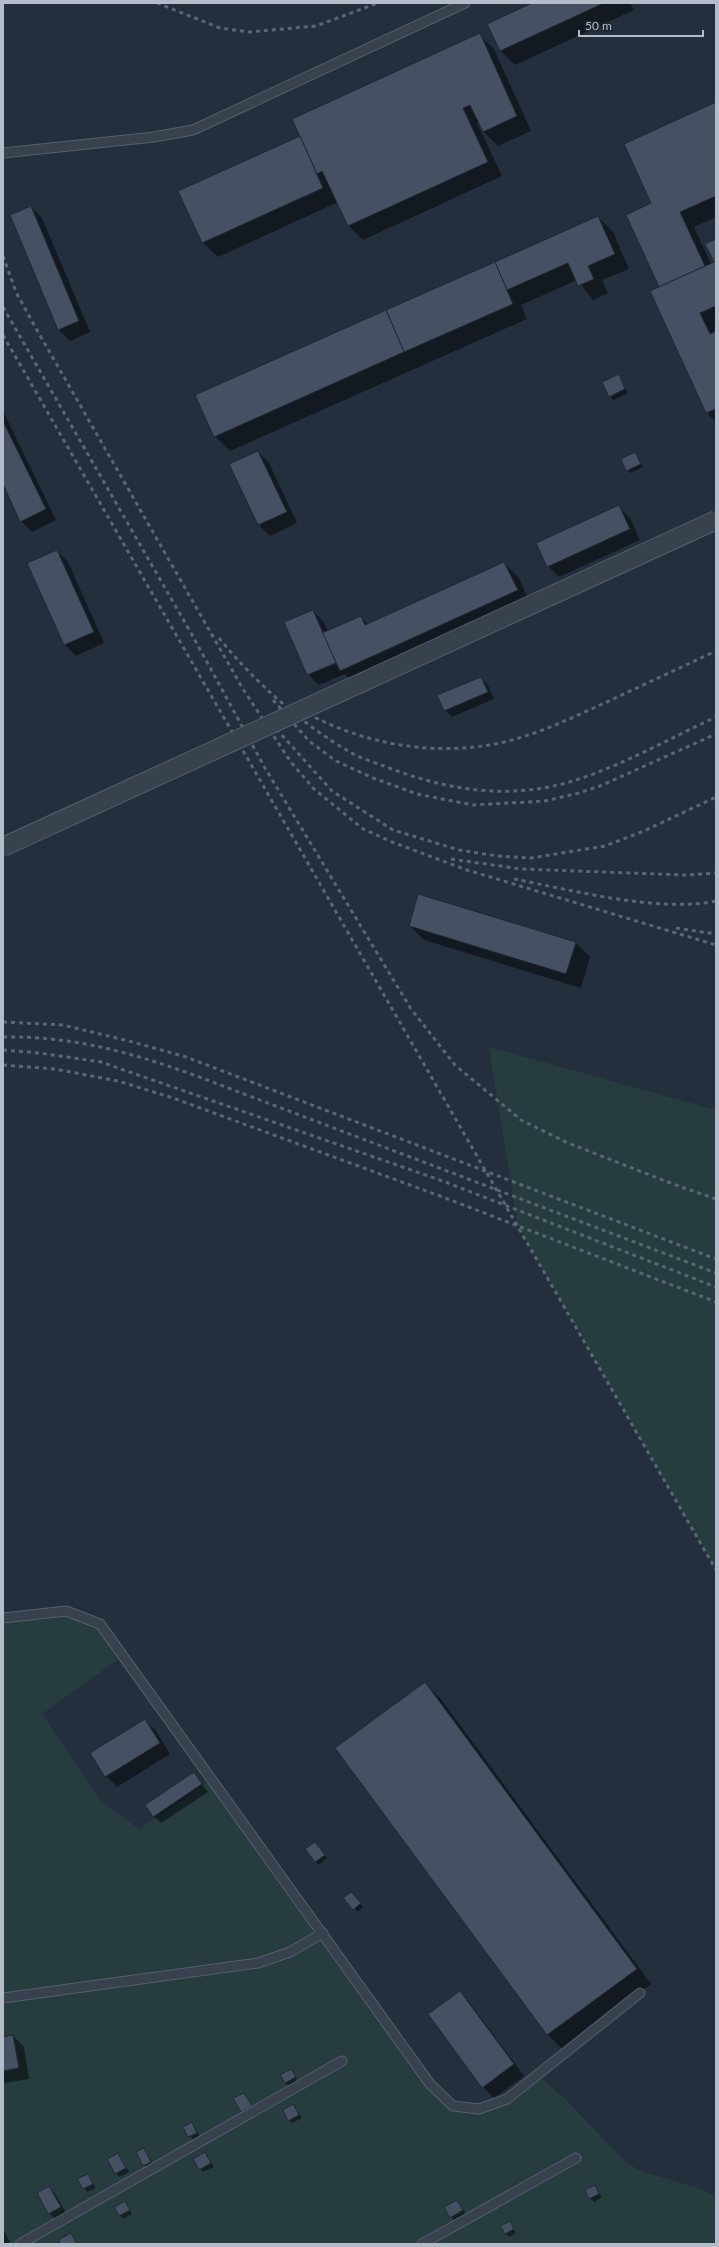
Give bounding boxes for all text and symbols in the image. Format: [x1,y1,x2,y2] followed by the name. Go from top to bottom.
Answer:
[579,12,703,38] scale bar
[585,18,612,33] text: 50 m

